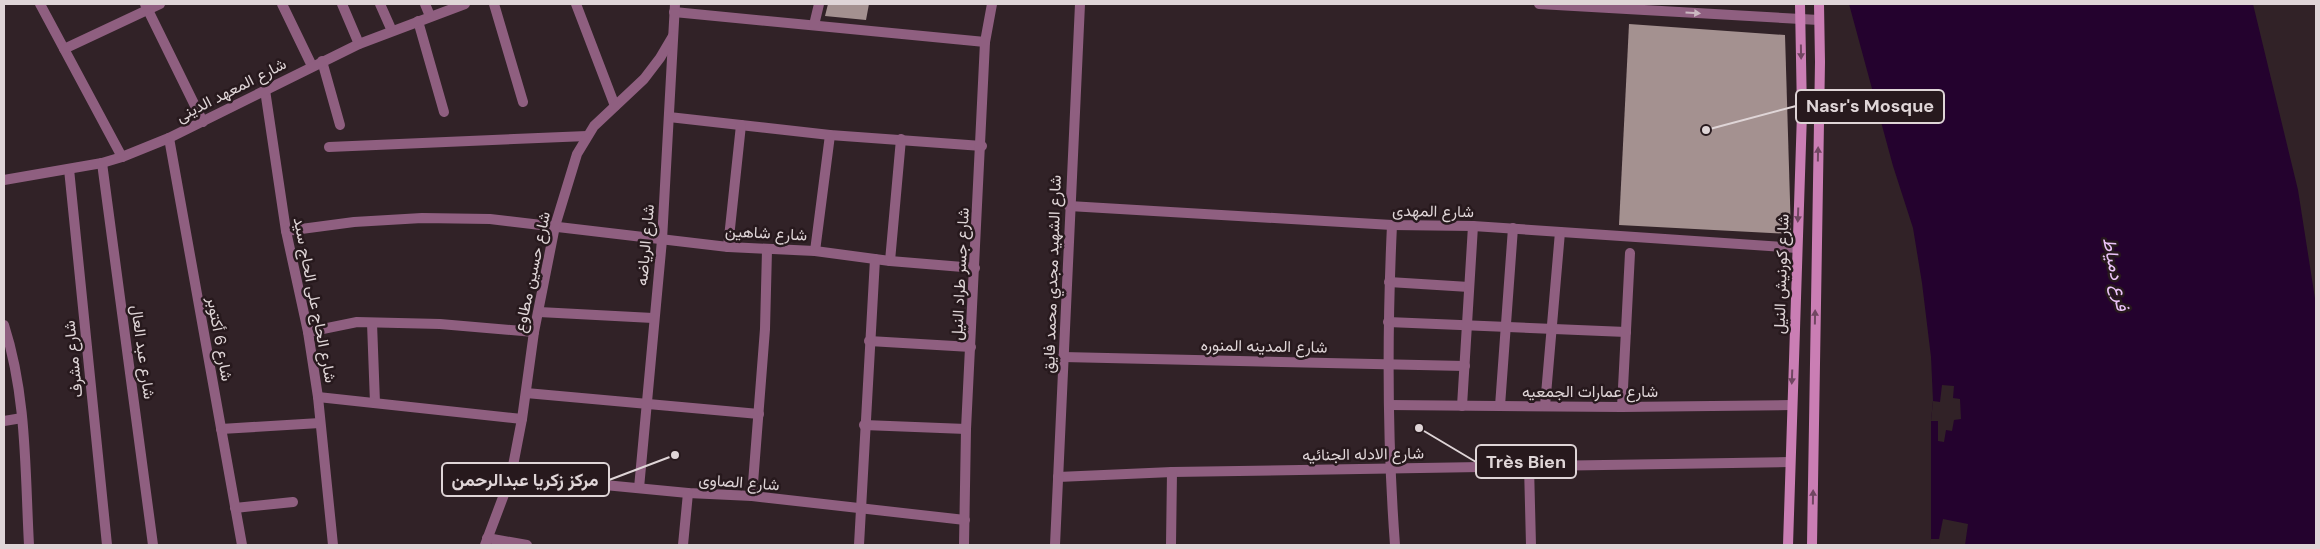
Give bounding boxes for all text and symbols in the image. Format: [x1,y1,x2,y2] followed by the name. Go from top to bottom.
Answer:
[1685,10,1701,18] one-way arrow
[1797,45,1805,61] one-way arrow
[172,53,290,128] street label: شارع المعهد الدينى
[1796,90,1944,123] callout: Nasr's Mosque
[1806,94,1934,118] text: Nasr's Mosque
[1814,146,1822,162] one-way arrow
[1038,174,1069,374] street label: شارع الشهيد مجدي محمد فايق
[1392,200,1474,223] street label: شارع المهدى
[631,203,660,287] street label: شارع الرياضه
[946,207,975,341] street label: شارع جسر طراد النيل
[1794,207,1802,223] one-way arrow
[509,209,556,335] street label: شارع حسين مطاوع
[1768,214,1795,334] street label: شارع كورنيش النيل
[288,215,341,385] street label: شارع الحاج على الحاج سيد
[724,220,808,247] street label: شارع شاهين
[2096,235,2135,314] water label: فرع دمياط
[201,294,238,383] street label: شارع 6 أكتوبر
[125,304,160,401] street label: شارع عبد العال
[1811,308,1819,324] one-way arrow
[59,319,88,399] street label: شارع مشرف
[1200,334,1328,359] street label: شارع المدينه المنوره
[1788,370,1796,386] one-way arrow
[1522,381,1658,403] street label: شارع عمارات الجمعيه
[1302,442,1424,467] street label: شارع الادله الجنائيه
[1476,445,1576,478] callout: Très Bien
[1486,450,1566,474] text: Très Bien
[442,463,609,496] callout: مركز زكريا عبدالرحمن
[452,468,599,492] text: مركز زكريا عبدالرحمن
[698,469,780,496] street label: شارع الصاوى
[1809,488,1817,504] one-way arrow

